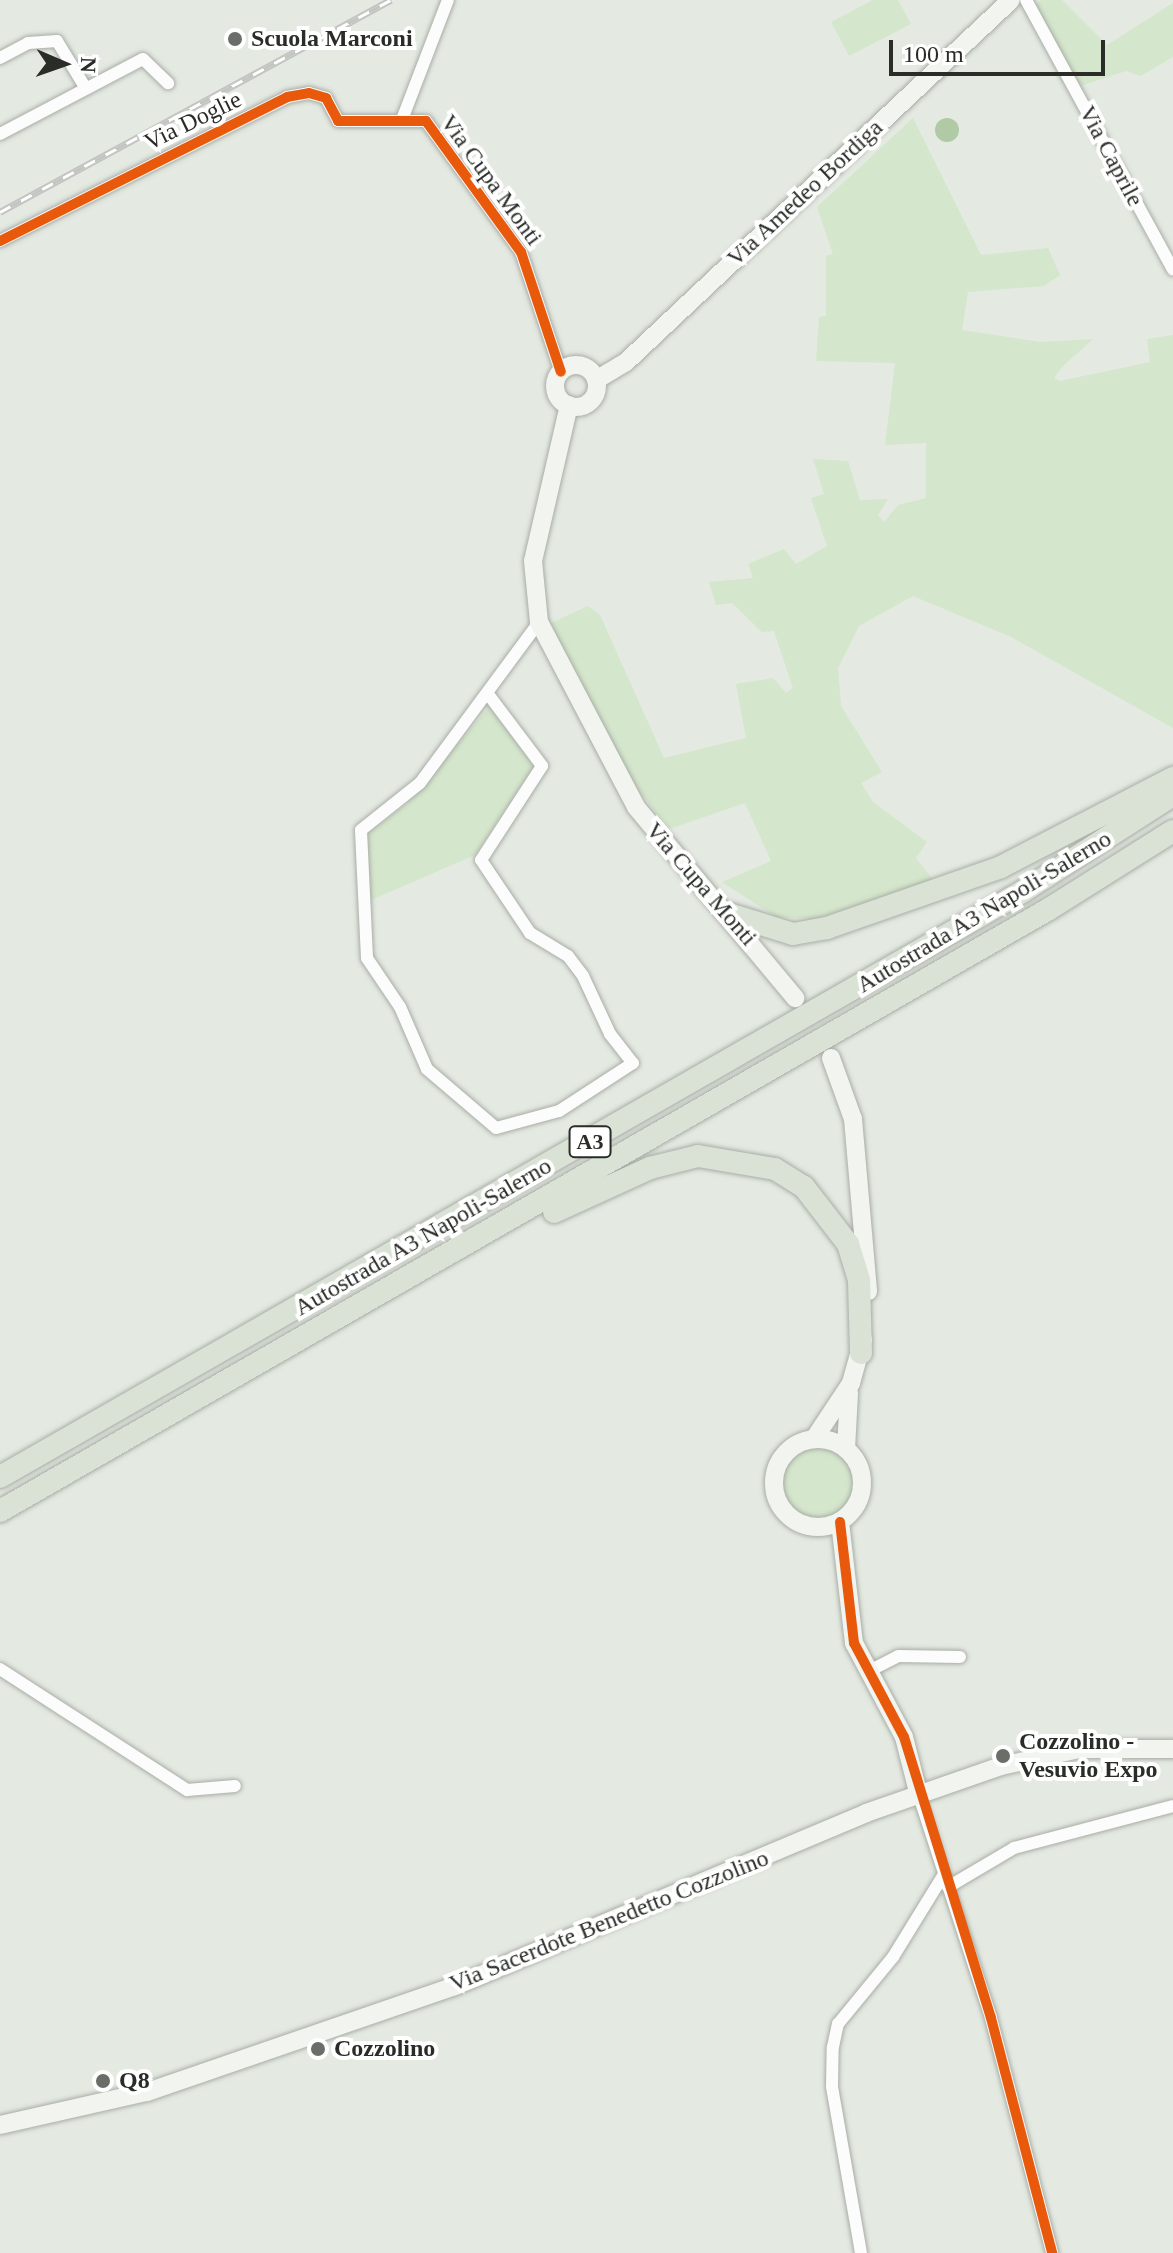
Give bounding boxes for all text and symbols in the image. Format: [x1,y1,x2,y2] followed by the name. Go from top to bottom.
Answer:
[24,24,104,104] north arrow
[893,24,1109,74] scale bar
[251,25,413,53] place label: Scuola Marconi
[226,30,244,48] marker: Scuola Marconi
[903,41,964,67] text: 100 m
[76,56,101,73] text: N
[140,85,246,157] street label: Via Doglie
[1072,101,1150,211] street label: Via Caprile
[434,109,548,251] street label: Via Cupa Monti
[721,113,889,273] street label: Via Amedeo Bordiga
[639,816,763,952] street label: Via Cupa Monti
[851,824,1117,1000] street label: Autostrada A3 Napoli-Salerno
[568,1124,612,1160] road number: A3
[289,1151,557,1323] street label: Autostrada A3 Napoli-Salerno
[1019,1728,1157,1784] place label: Cozzolino - Vesuvio Expo
[994,1747,1012,1765] marker: Cozzolino - Vesuvio Expo
[445,1844,773,1998] street label: Via Sacerdote Benedetto Cozzolino
[334,2035,435,2063] place label: Cozzolino
[309,2040,327,2058] marker: Cozzolino
[119,2067,150,2095] place label: Q8
[94,2072,112,2090] marker: Q8

